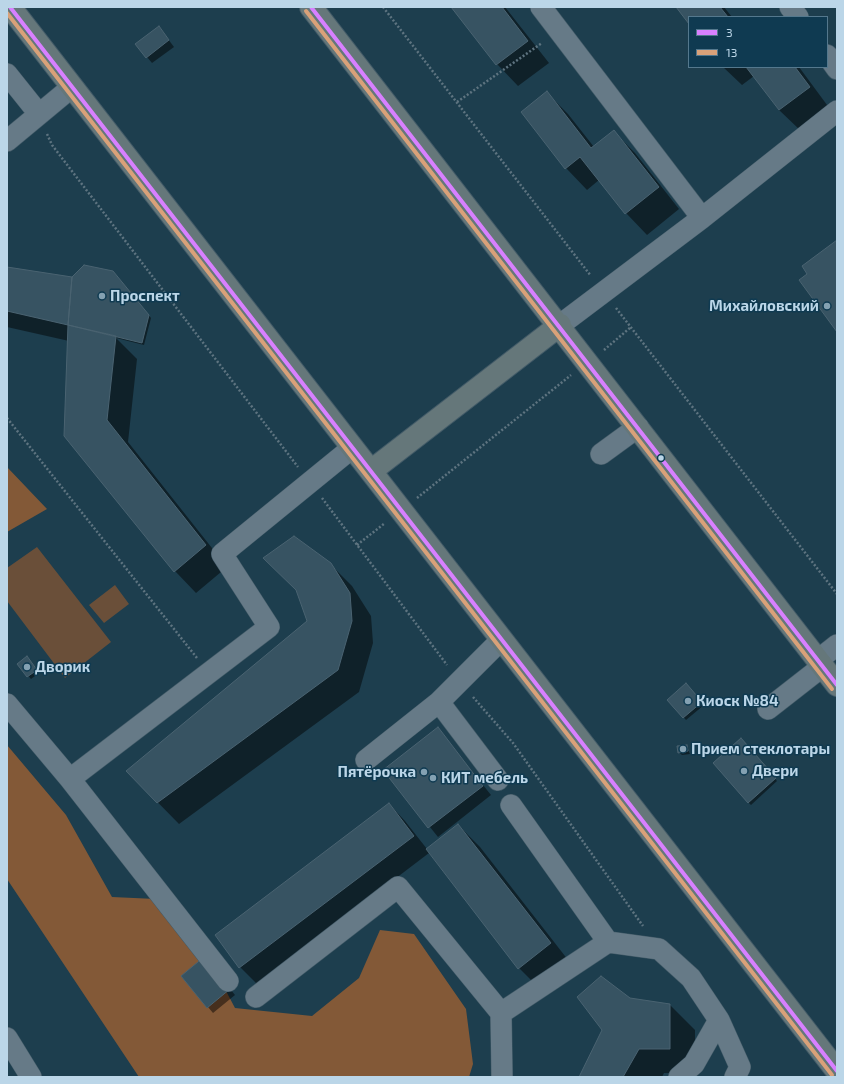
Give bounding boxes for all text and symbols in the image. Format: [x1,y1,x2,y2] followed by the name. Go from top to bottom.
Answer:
[688,16,828,68] legend
[726,25,733,39] text: 3
[726,45,737,59] text: 13
[110,287,180,305] place label: Проспект
[97,291,107,301] marker: Проспект
[709,297,819,315] place label: Михайловский
[822,301,832,311] marker: Михайловский
[656,453,666,463] unlabelled marker
[35,658,90,676] place label: Дворик
[22,662,32,672] marker: Дворик
[696,692,779,710] place label: Киоск №84
[683,696,693,706] marker: Киоск №84
[691,740,830,758] place label: Прием стеклотары
[678,744,688,754] marker: Прием стеклотары
[752,762,798,780] place label: Двери
[337,763,416,781] place label: Пятёрочка
[739,766,749,776] marker: Двери
[419,767,429,777] marker: Пятёрочка
[441,769,528,787] place label: КИТ мебель
[428,773,438,783] marker: КИТ мебель

